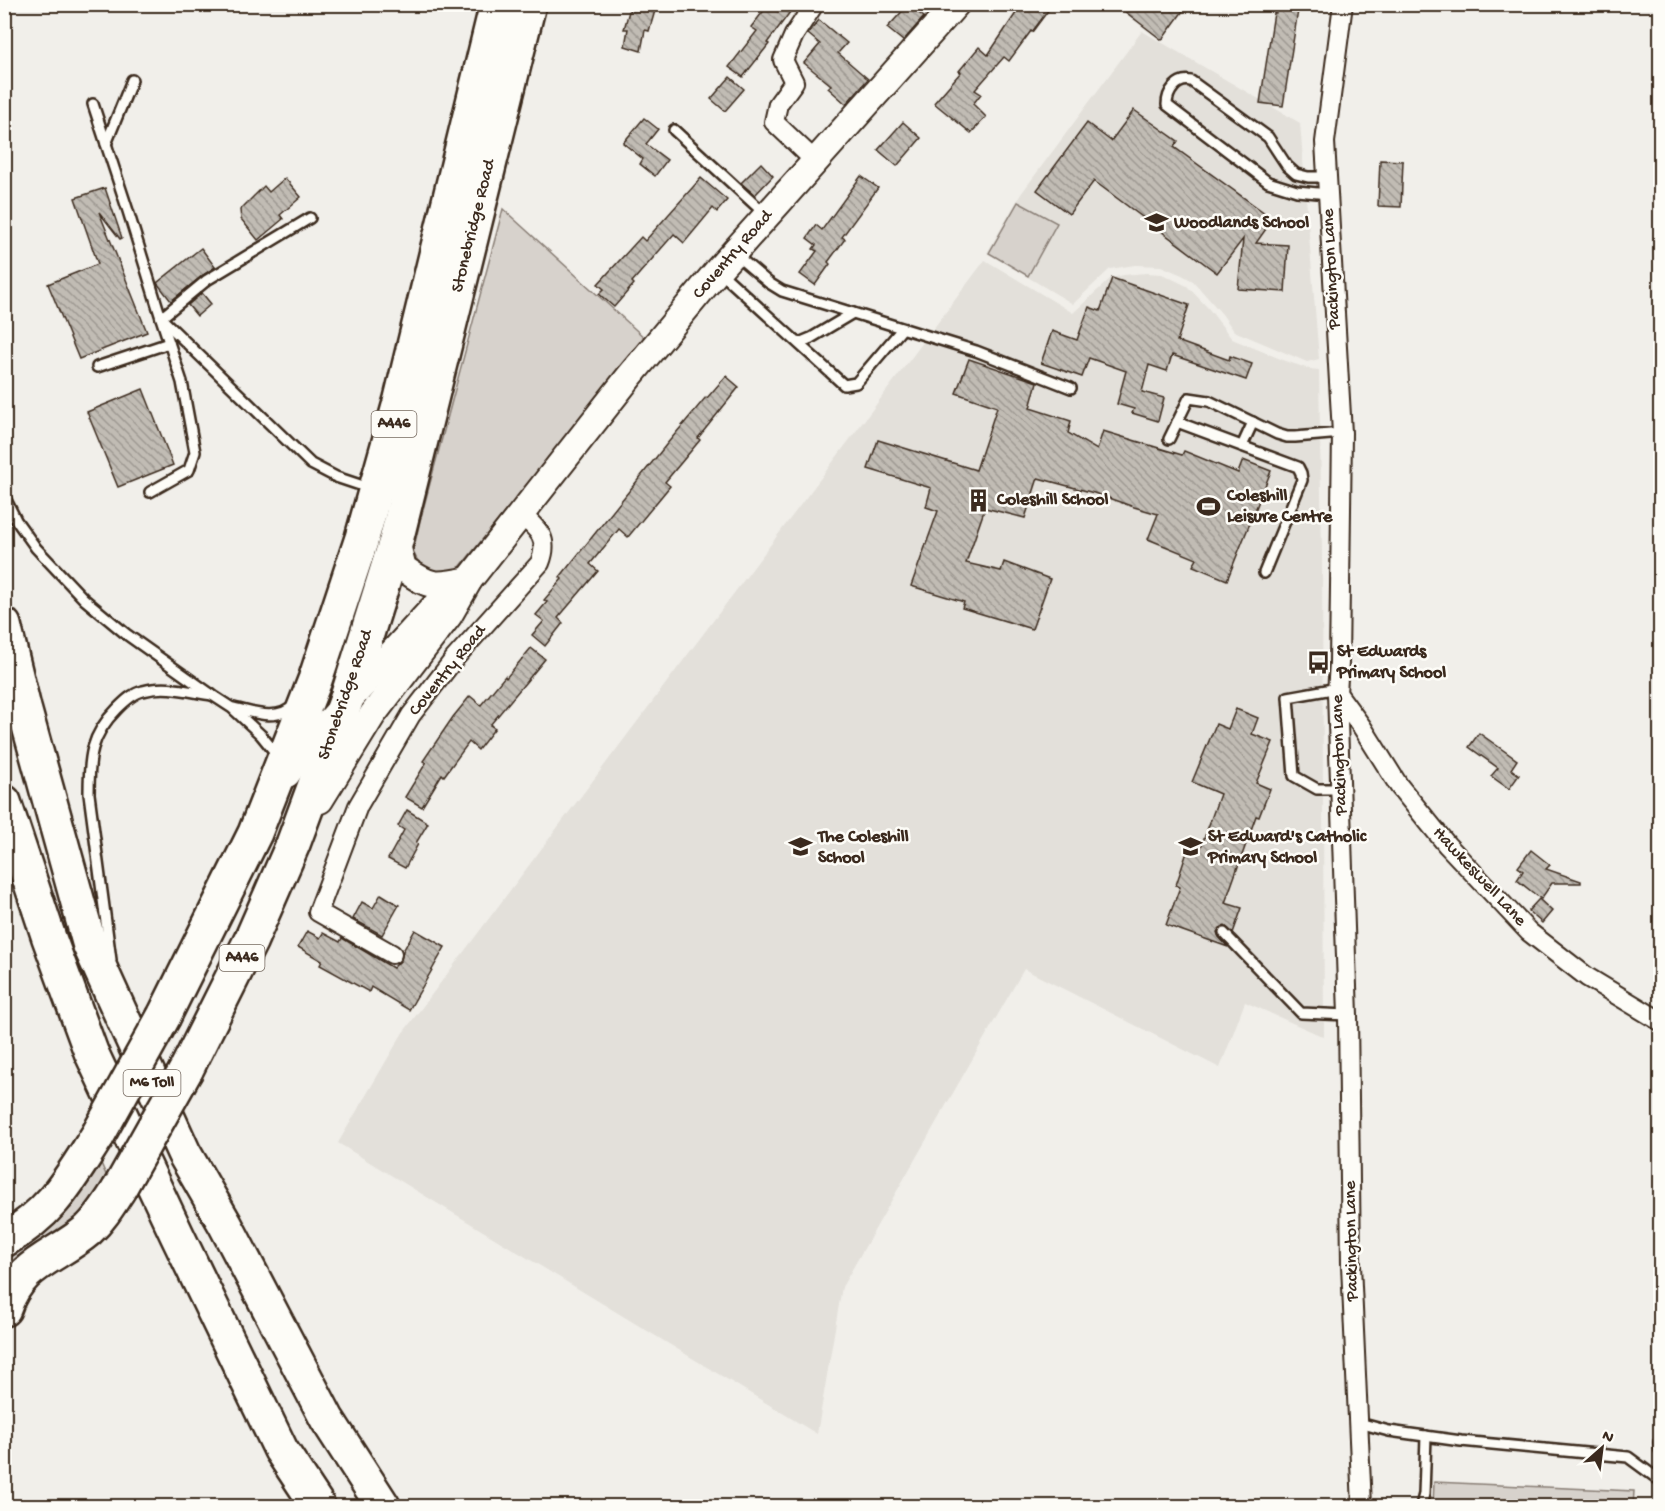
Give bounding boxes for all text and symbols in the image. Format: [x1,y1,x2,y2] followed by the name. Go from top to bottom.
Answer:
[447,156,501,295] street label: Stonebridge Road
[689,205,778,304] street label: Coventry Road
[1318,207,1346,331] street label: Packington Lane
[1143,210,1169,236] school or university icon: Woodlands School
[1173,213,1309,234] place label: Woodlands School
[372,411,416,437] road number: A446
[1226,486,1333,528] place label: Coleshill Leisure Centre
[966,487,992,513] building icon: Coleshill School
[996,490,1109,511] place label: Coleshill School
[1196,493,1222,519] sports icon: Coleshill Leisure Centre
[405,620,492,721] street label: Coventry Road
[314,626,379,763] street label: Stonebridge Road
[1336,642,1446,684] place label: St Edwards Primary School
[1306,649,1332,675] bus stop icon: St Edwards Primary School
[1327,694,1353,817] street label: Packington Lane
[1428,823,1531,931] street label: Hawkeswell Lane
[816,827,909,869] place label: The Coleshill School
[1207,827,1367,869] place label: St Edward's Catholic Primary School
[787,834,813,860] school or university icon: The Coleshill School
[1177,834,1203,860] school or university icon: St Edward's Catholic Primary School
[220,945,264,971] road number: A446
[124,1070,180,1096] road number: M6 Toll
[1340,1180,1364,1303] street label: Packington Lane
[1572,1418,1632,1478] north arrow
[1598,1427,1617,1449] text: N

